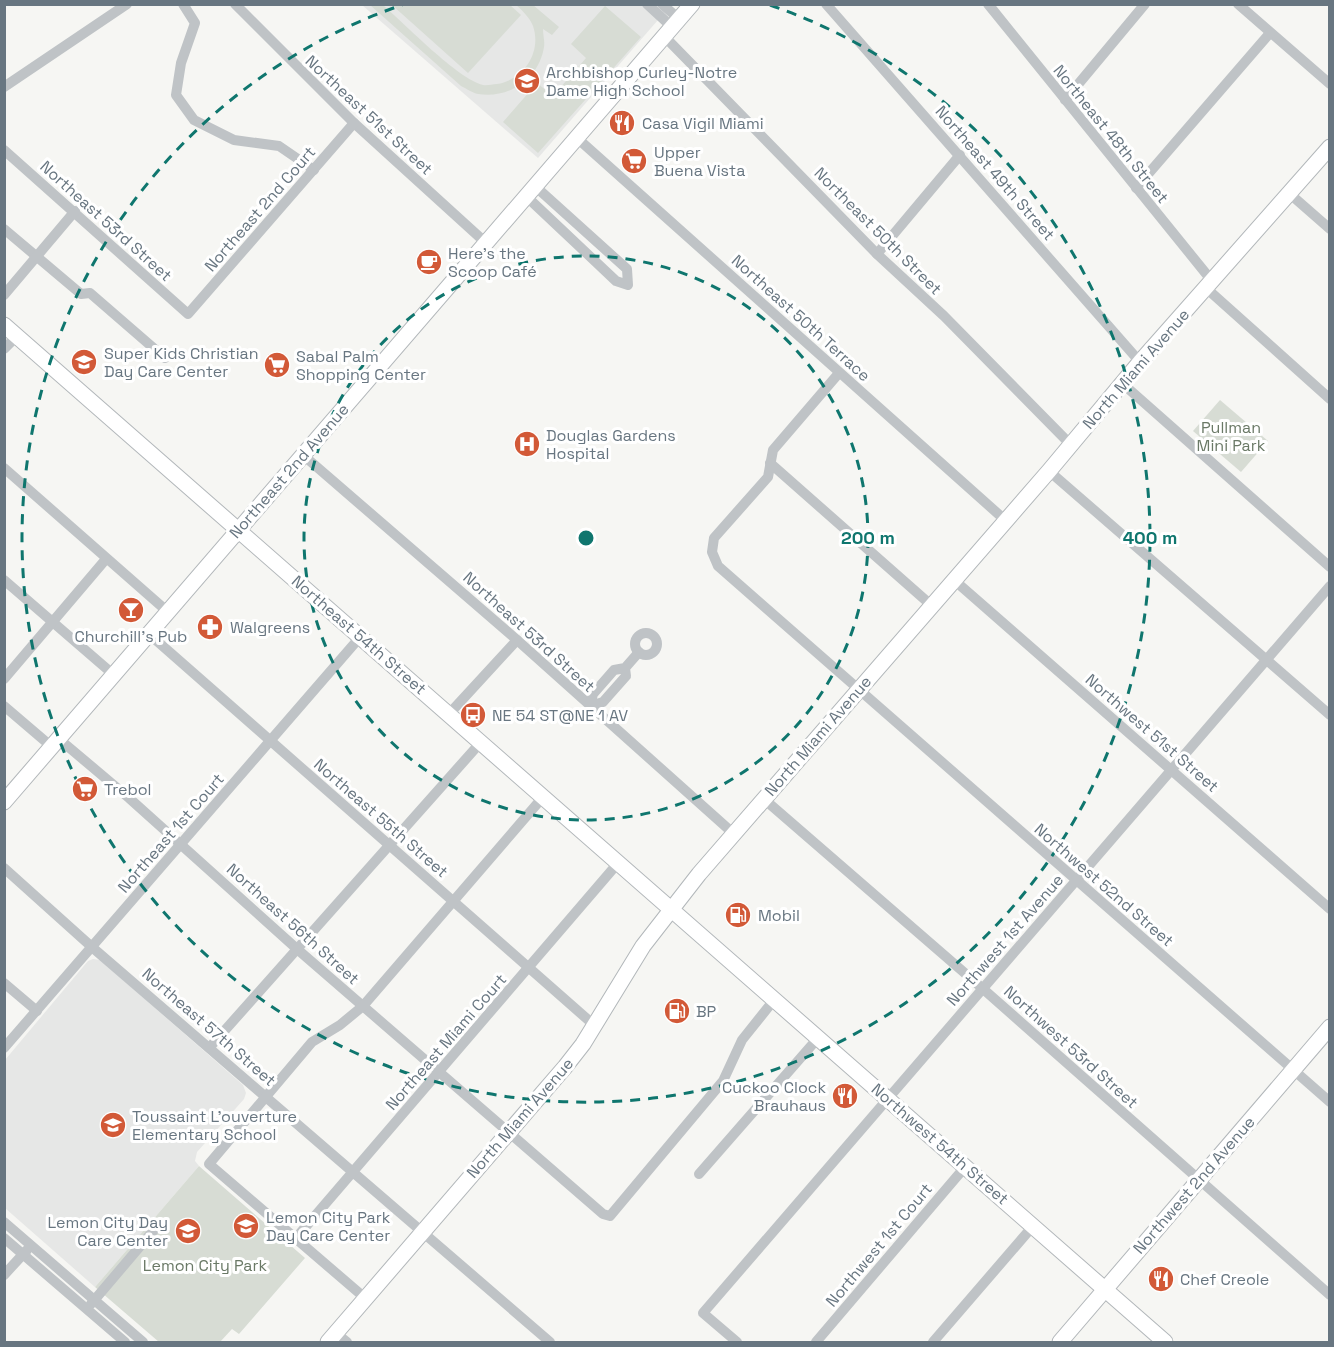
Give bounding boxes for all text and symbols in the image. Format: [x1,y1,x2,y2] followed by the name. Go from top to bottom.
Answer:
[301,50,437,180] street label: Northeast 51st Street
[1049,60,1173,208] street label: Northeast 48th Street
[546,62,737,101] place label: Archbishop Curley-Notre Dame High School
[512,66,542,96] school or university icon: Archbishop Curley-Notre Dame High School
[931,101,1059,245] street label: Northeast 49th Street
[607,108,637,138] restaurant icon: Casa Vigil Miami
[642,113,764,134] place label: Casa Vigil Miami
[200,142,320,276] street label: Northeast 2nd Court
[654,142,745,181] place label: Upper Buena Vista
[619,146,649,176] supermarket icon: Upper Buena Vista
[36,156,176,286] street label: Northeast 53rd Street
[810,163,946,299] street label: Northeast 50th Street
[448,243,537,282] place label: Here's the Scoop Café
[414,247,444,277] cafe icon: Here's the Scoop Café
[727,250,875,386] street label: Northeast 50th Terrace
[1078,304,1194,434] street label: North Miami Avenue
[104,343,259,382] place label: Super Kids Christian Day Care Center
[296,346,426,385] place label: Sabal Palm Shopping Center
[69,347,99,377] school or university icon: Super Kids Christian Day Care Center
[262,350,292,380] supermarket icon: Sabal Palm Shopping Center
[225,399,353,543] street label: Northeast 2nd Avenue
[1197,417,1266,456] park label: Pullman Mini Park
[546,425,676,464] place label: Douglas Gardens Hospital
[512,429,542,459] hospital icon: Douglas Gardens Hospital
[841,526,895,549] text: 200 m
[1123,526,1177,549] text: 400 m
[576,528,596,548] centre of rings
[459,567,599,697] street label: Northeast 53rd Street
[287,571,431,699] street label: Northeast 54th Street
[116,595,146,625] bar icon: Churchill's Pub
[195,612,225,642] pharmacy icon: Walgreens
[230,617,310,638] place label: Walgreens
[75,626,187,647] place label: Churchill's Pub
[1081,669,1223,797] street label: Northwest 51st Street
[760,671,876,801] street label: North Miami Avenue
[458,700,488,730] bus stop icon: NE 54 ST@NE 1 AV
[492,705,628,726] place label: NE 54 ST@NE 1 AV
[309,754,453,882] street label: Northeast 55th Street
[113,769,229,897] street label: Northeast 1st Court
[70,774,100,804] supermarket icon: Trebol
[104,779,152,800] place label: Trebol
[1030,819,1178,951] street label: Northwest 52nd Street
[222,859,364,989] street label: Northeast 56th Street
[942,870,1068,1010] street label: Northwest 1st Avenue
[723,900,753,930] fuel station icon: Mobil
[758,905,800,926] place label: Mobil
[138,963,280,1091] street label: Northeast 57th Street
[381,969,511,1115] street label: Northeast Miami Court
[999,981,1143,1113] street label: Northwest 53rd Street
[662,996,692,1026] fuel station icon: BP
[696,1001,717,1022] place label: BP
[462,1053,578,1183] street label: North Miami Avenue
[722,1077,826,1116] place label: Cuckoo Clock Brauhaus
[867,1079,1013,1209] street label: Northwest 54th Street
[830,1081,860,1111] restaurant icon: Cuckoo Clock Brauhaus
[132,1106,297,1145] place label: Toussaint L'ouverture Elementary School
[98,1110,128,1140] school or university icon: Toussaint L'ouverture Elementary School
[1128,1112,1260,1258] street label: Northwest 2nd Avenue
[821,1179,937,1311] street label: Northwest 1st Court
[266,1207,391,1246] place label: Lemon City Park Day Care Center
[231,1211,261,1241] school or university icon: Lemon City Park Day Care Center
[47,1212,168,1251] place label: Lemon City Day Care Center
[173,1216,203,1246] school or university icon: Lemon City Day Care Center
[143,1255,268,1276] park label: Lemon City Park
[1146,1264,1176,1294] restaurant icon: Chef Creole
[1180,1269,1269,1290] place label: Chef Creole

